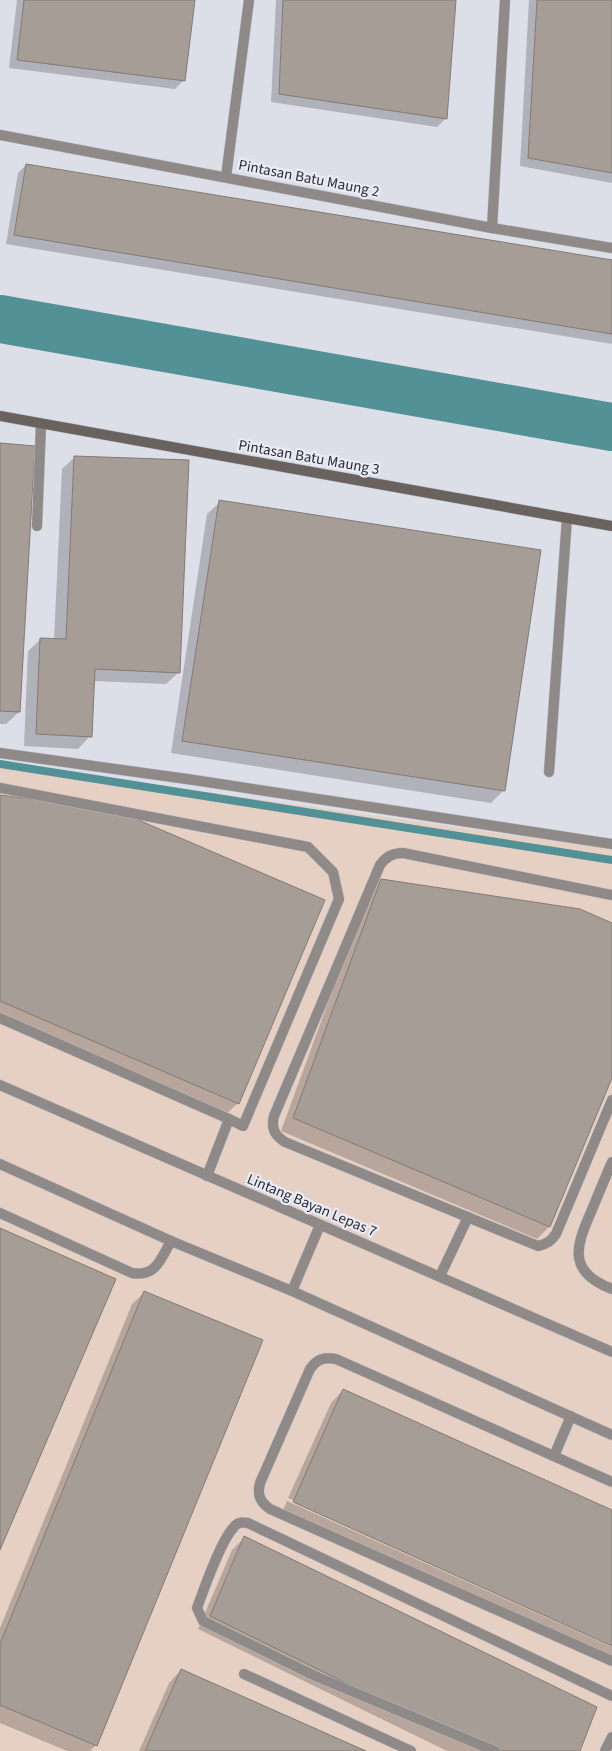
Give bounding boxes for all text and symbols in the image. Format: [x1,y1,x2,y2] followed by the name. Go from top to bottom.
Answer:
[237,155,381,202] street label: Pintasan Batu Maung 2
[237,435,381,480] street label: Pintasan Batu Maung 3
[244,1169,380,1242] street label: Lintang Bayan Lepas 7

